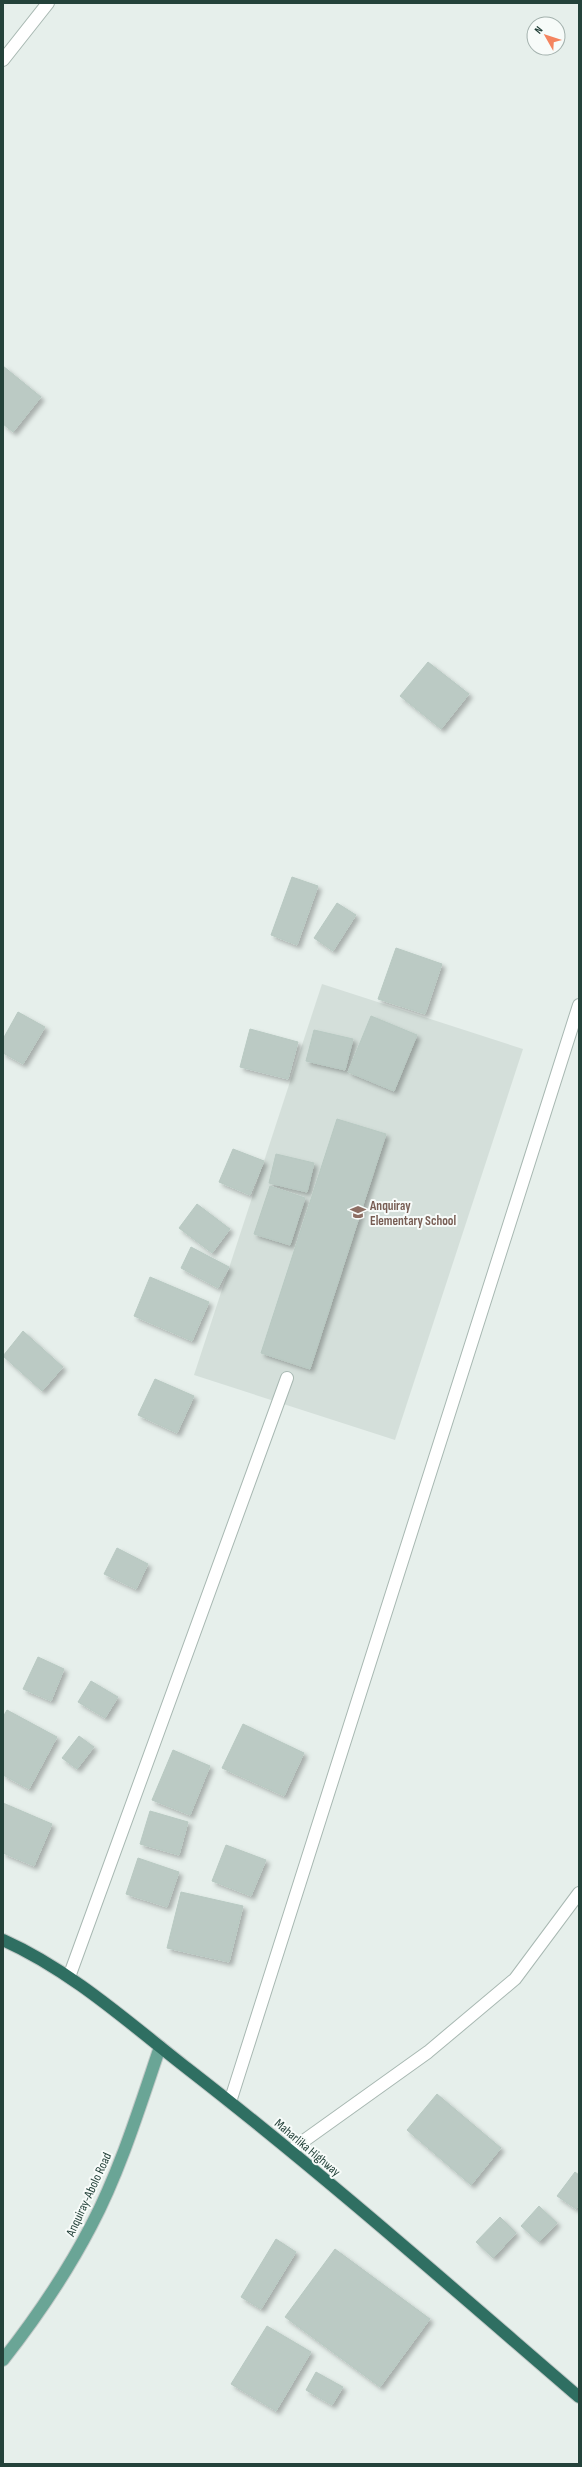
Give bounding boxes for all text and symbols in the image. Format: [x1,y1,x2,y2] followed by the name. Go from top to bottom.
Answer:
[526,16,566,56] north arrow
[532,24,546,36] text: N
[369,1198,457,1229] place label: Anquiray Elementary School
[349,1203,367,1221] school or university icon: Anquiray Elementary School
[271,2116,344,2180] street label: Maharlika Highway
[62,2150,115,2240] street label: Anquiray-Abolo Road

